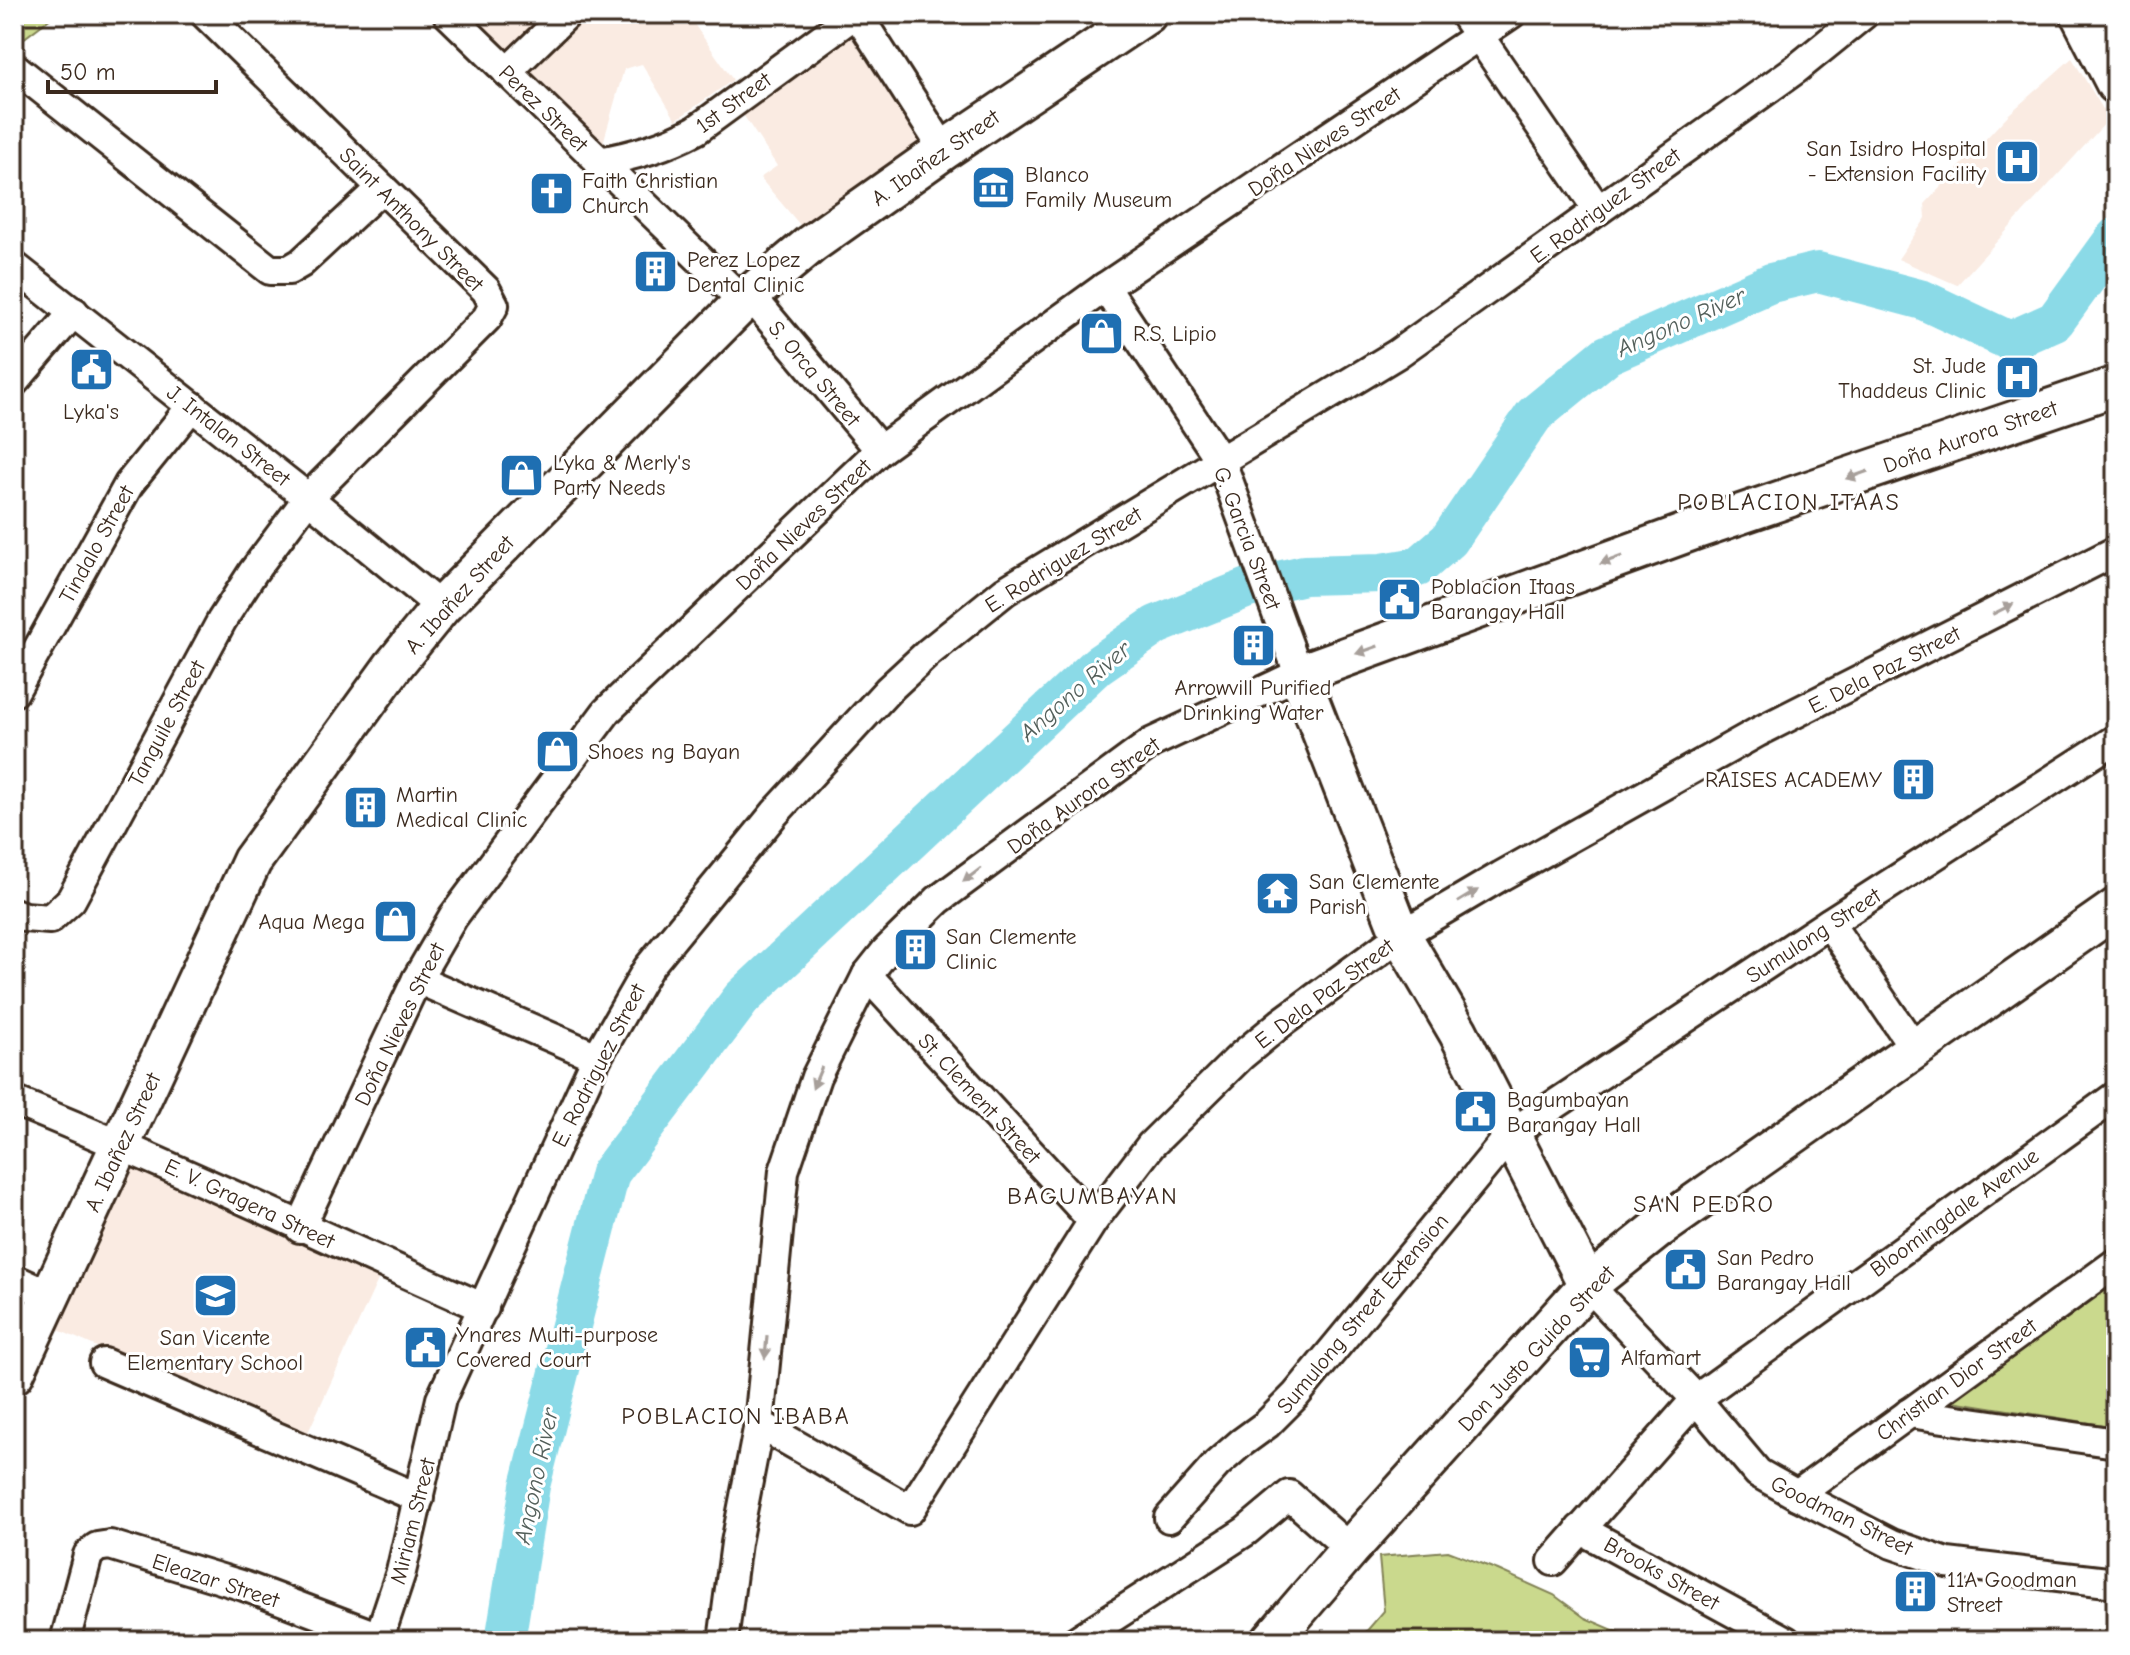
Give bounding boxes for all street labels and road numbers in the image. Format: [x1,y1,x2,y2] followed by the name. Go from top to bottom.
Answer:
[493,60,594,158] street label: Perez Street
[691,66,777,139] street label: 1st Street
[1243,81,1406,202] street label: Doña Nieves Street
[867,104,1005,212] street label: A. Ibañez Street
[334,142,489,298] street label: Saint Anthony Street
[1525,142,1687,269] street label: E. Rodriguez Street
[763,316,866,432] street label: S. Orca Street
[162,380,296,492] street label: J. Intalan Street
[1880,395,2061,479] street label: Doña Aurora Street
[731,453,877,596] street label: Doña Nieves Street
[1208,463,1287,614] street label: G. Garcia Street
[54,480,140,608] street label: Tindalo Street
[980,501,1147,619] street label: E. Rodriguez Street
[400,530,520,659] street label: A. Ibañez Street
[1804,620,1965,719] street label: E. Dela Paz Street
[123,655,211,791] street label: Tanguile Street
[1002,731,1166,860] street label: Doña Aurora Street
[1741,882,1886,989] street label: Sumulong Street
[1250,933,1400,1054] street label: E. Dela Paz Street
[349,938,451,1110] street label: Doña Nieves Street
[547,979,652,1151] street label: E. Rodriguez Street
[912,1028,1047,1170] street label: St. Clement Street
[79,1068,167,1216] street label: A. Ibañez Street
[1865,1143,2044,1283] street label: Bloomingdale Avenue
[160,1153,339,1255] street label: E. V. Gragera Street
[1271,1208,1454,1419] street label: Sumulong Street Extension
[1453,1260,1621,1437] street label: Don Justo Guido Street
[1871,1312,2042,1447] street label: Christian Dior Street
[385,1455,441,1587] street label: Miriam Street
[1766,1470,1917,1562] street label: Goodman Street
[1599,1532,1724,1616] street label: Brooks Street
[149,1548,283,1614] street label: Eleazar Street

